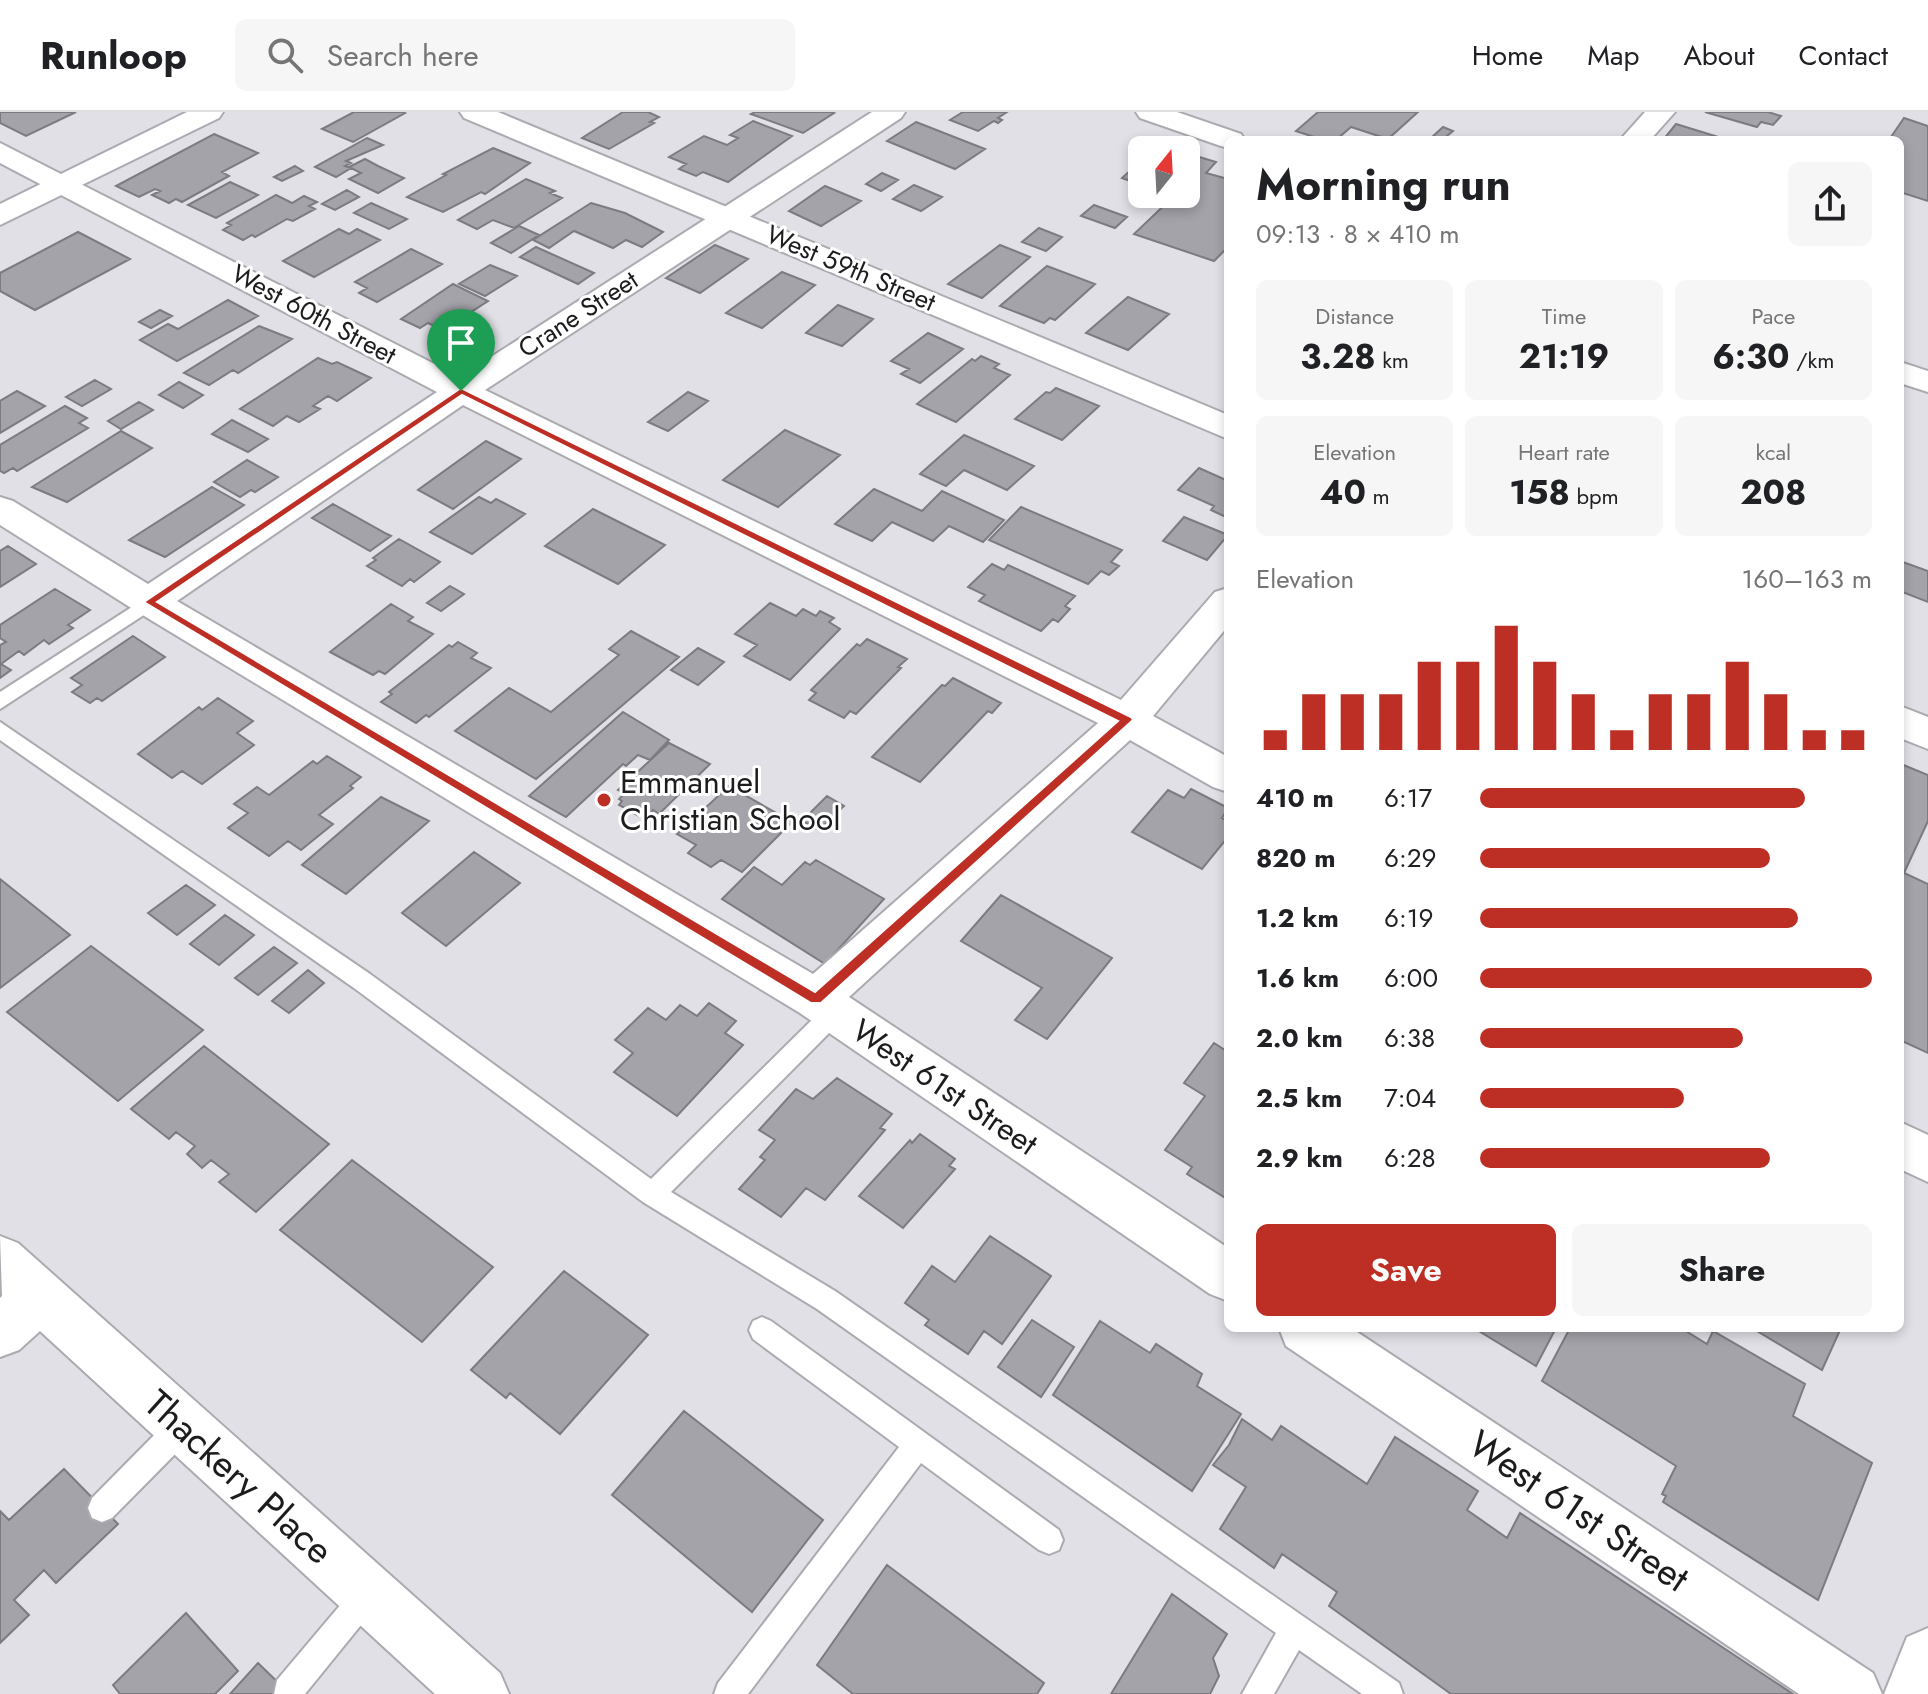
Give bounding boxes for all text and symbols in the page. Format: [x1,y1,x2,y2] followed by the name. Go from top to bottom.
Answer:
[235,19,795,91] search box
[40,28,187,83] text: Runloop
[263,33,307,77] icon: search
[327,34,479,77] text: Search here
[1472,35,1543,76] text: Home
[1587,35,1639,76] text: Map
[1683,35,1755,76] text: About
[1799,35,1888,76] text: Contact
[1128,136,1200,208] north arrow
[1128,136,1200,208] map controls
[1256,153,1511,217] text: Morning run
[1788,162,1872,246] button: share
[760,215,942,321] street label: West 59th Street
[1256,215,1460,253] text: 09:13 · 8 × 410 m
[225,255,404,374] street label: West 60th Street
[511,261,646,367] street label: Crane Street
[1315,300,1394,332] text: Distance
[1542,300,1586,332] text: Time
[1751,300,1795,332] text: Pace
[427,309,495,391] pin
[439,321,483,365] icon: arrive
[1300,332,1376,381] text: 3.28
[1519,332,1609,381] text: 21:19
[1712,332,1790,381] text: 6:30
[1376,344,1409,376] text: km
[1790,344,1834,376] text: /km
[1313,436,1396,468] text: Elevation
[1518,436,1610,468] text: Heart rate
[1756,436,1791,468] text: kcal
[1320,468,1366,517] text: 40
[1509,468,1570,517] text: 158
[1740,468,1806,517] text: 208
[1366,480,1390,512] text: m
[1570,480,1619,512] text: bpm
[1256,560,1354,598] text: Elevation
[1742,560,1872,598] text: 160–163 m
[620,759,841,842] place label: Emmanuel Christian School
[1256,779,1334,817] text: 410 m
[1384,779,1432,817] text: 6:17
[595,791,613,809] marker: Emmanuel Christian School
[1256,839,1336,877] text: 820 m
[1384,839,1437,877] text: 6:29
[1256,899,1339,937] text: 1.2 km
[1384,899,1433,937] text: 6:19
[1256,959,1339,997] text: 1.6 km
[1384,959,1438,997] text: 6:00
[843,1008,1047,1166] street label: West 61st Street
[1256,1019,1343,1057] text: 2.0 km
[1384,1019,1435,1057] text: 6:38
[1256,1079,1342,1117] text: 2.5 km
[1384,1079,1436,1117] text: 7:04
[1256,1139,1343,1177] text: 2.9 km
[1384,1139,1436,1177] text: 6:28
[1256,1224,1556,1316] button: Save
[1572,1224,1872,1316] button: Share
[133,1377,346,1577] street label: Thackery Place
[1458,1416,1701,1605] street label: West 61st Street

